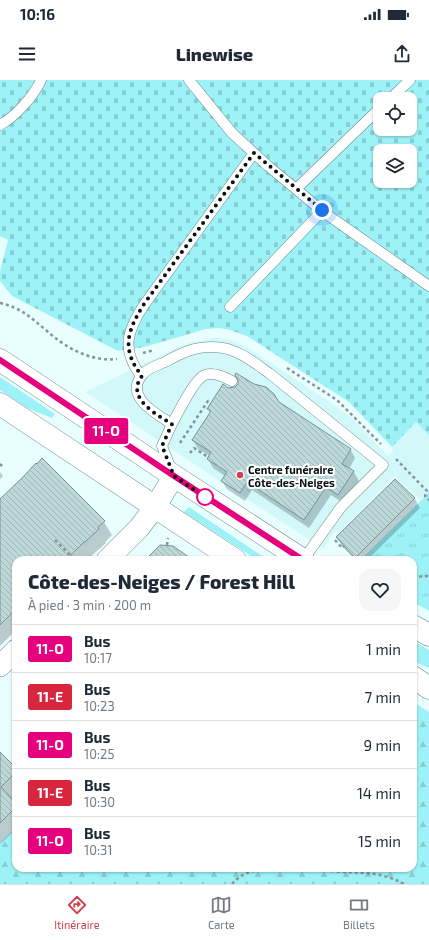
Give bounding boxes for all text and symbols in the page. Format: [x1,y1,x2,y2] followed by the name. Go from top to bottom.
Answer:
[20,5,55,23] text: 10:16
[16,43,38,65] icon: menu
[176,43,253,65] text: Linewise
[391,43,413,65] icon: share
[373,92,417,188] map controls
[373,92,417,136] button: locate
[373,144,417,188] button: layers
[312,200,332,220] your location
[78,418,134,444] line badge: 11-O
[92,422,120,439] text: 11-O
[248,463,335,489] place label: Centre funéraire Côte-des-Neiges
[235,470,245,480] marker: Centre funéraire Côte-des-Neiges
[196,488,214,506] unlabelled marker
[359,569,401,611] button: heart
[28,570,295,593] text: Côte-des-Neiges / Forest Hill
[28,597,151,613] text: À pied · 3 min · 200 m
[84,632,110,650] text: Bus
[36,640,64,657] text: 11-O
[366,640,401,658] text: 1 min
[84,650,112,666] text: 10:17
[84,680,110,698] text: Bus
[37,688,63,705] text: 11-E
[364,688,401,706] text: 7 min
[84,698,115,714] text: 10:23
[84,728,110,746] text: Bus
[36,736,64,753] text: 11-O
[363,736,401,754] text: 9 min
[84,746,114,762] text: 10:25
[84,776,110,794] text: Bus
[37,784,63,801] text: 11-E
[357,784,401,802] text: 14 min
[84,794,115,810] text: 10:30
[84,824,110,842] text: Bus
[36,832,64,849] text: 11-O
[358,832,401,850] text: 15 min
[84,842,112,858] text: 10:31
[54,894,100,931] tab: Itinéraire
[208,894,235,931] tab: Carte
[343,894,375,931] tab: Billets

